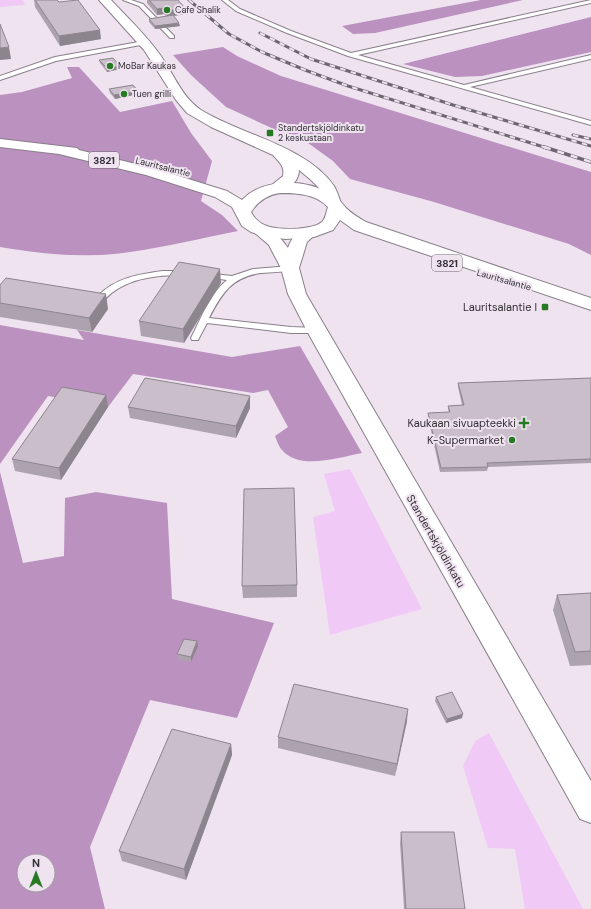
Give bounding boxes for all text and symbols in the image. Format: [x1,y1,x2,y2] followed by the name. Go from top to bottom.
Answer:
[175,4,221,16] place label: Cafe Shalik
[162,5,172,15] marker: Cafe Shalik
[118,60,176,72] place label: MoBar Kaukas
[105,61,115,71] marker: MoBar Kaukas
[132,88,171,100] place label: Tuen grilli
[119,89,129,99] marker: Tuen grilli
[278,122,364,144] place label: Standertskjöldinkatu 2 keskustaan
[265,128,275,138] marker: Standertskjöldinkatu 2 keskustaan
[89,152,119,168] road number: 3821
[134,154,192,180] street label: Lauritsalantie
[432,255,462,271] road number: 3821
[475,266,533,294] street label: Lauritsalantie
[463,300,537,314] place label: Lauritsalantie I
[540,302,550,312] marker: Lauritsalantie I
[408,416,516,430] place label: Kaukaan sivuapteekki
[519,418,529,428] marker: Kaukaan sivuapteekki
[427,433,504,447] place label: K-Supermarket
[507,435,517,445] marker: K-Supermarket
[404,492,468,590] street label: Standertskjöldinkatu
[16,853,56,893] north arrow
[32,856,40,870] text: N

